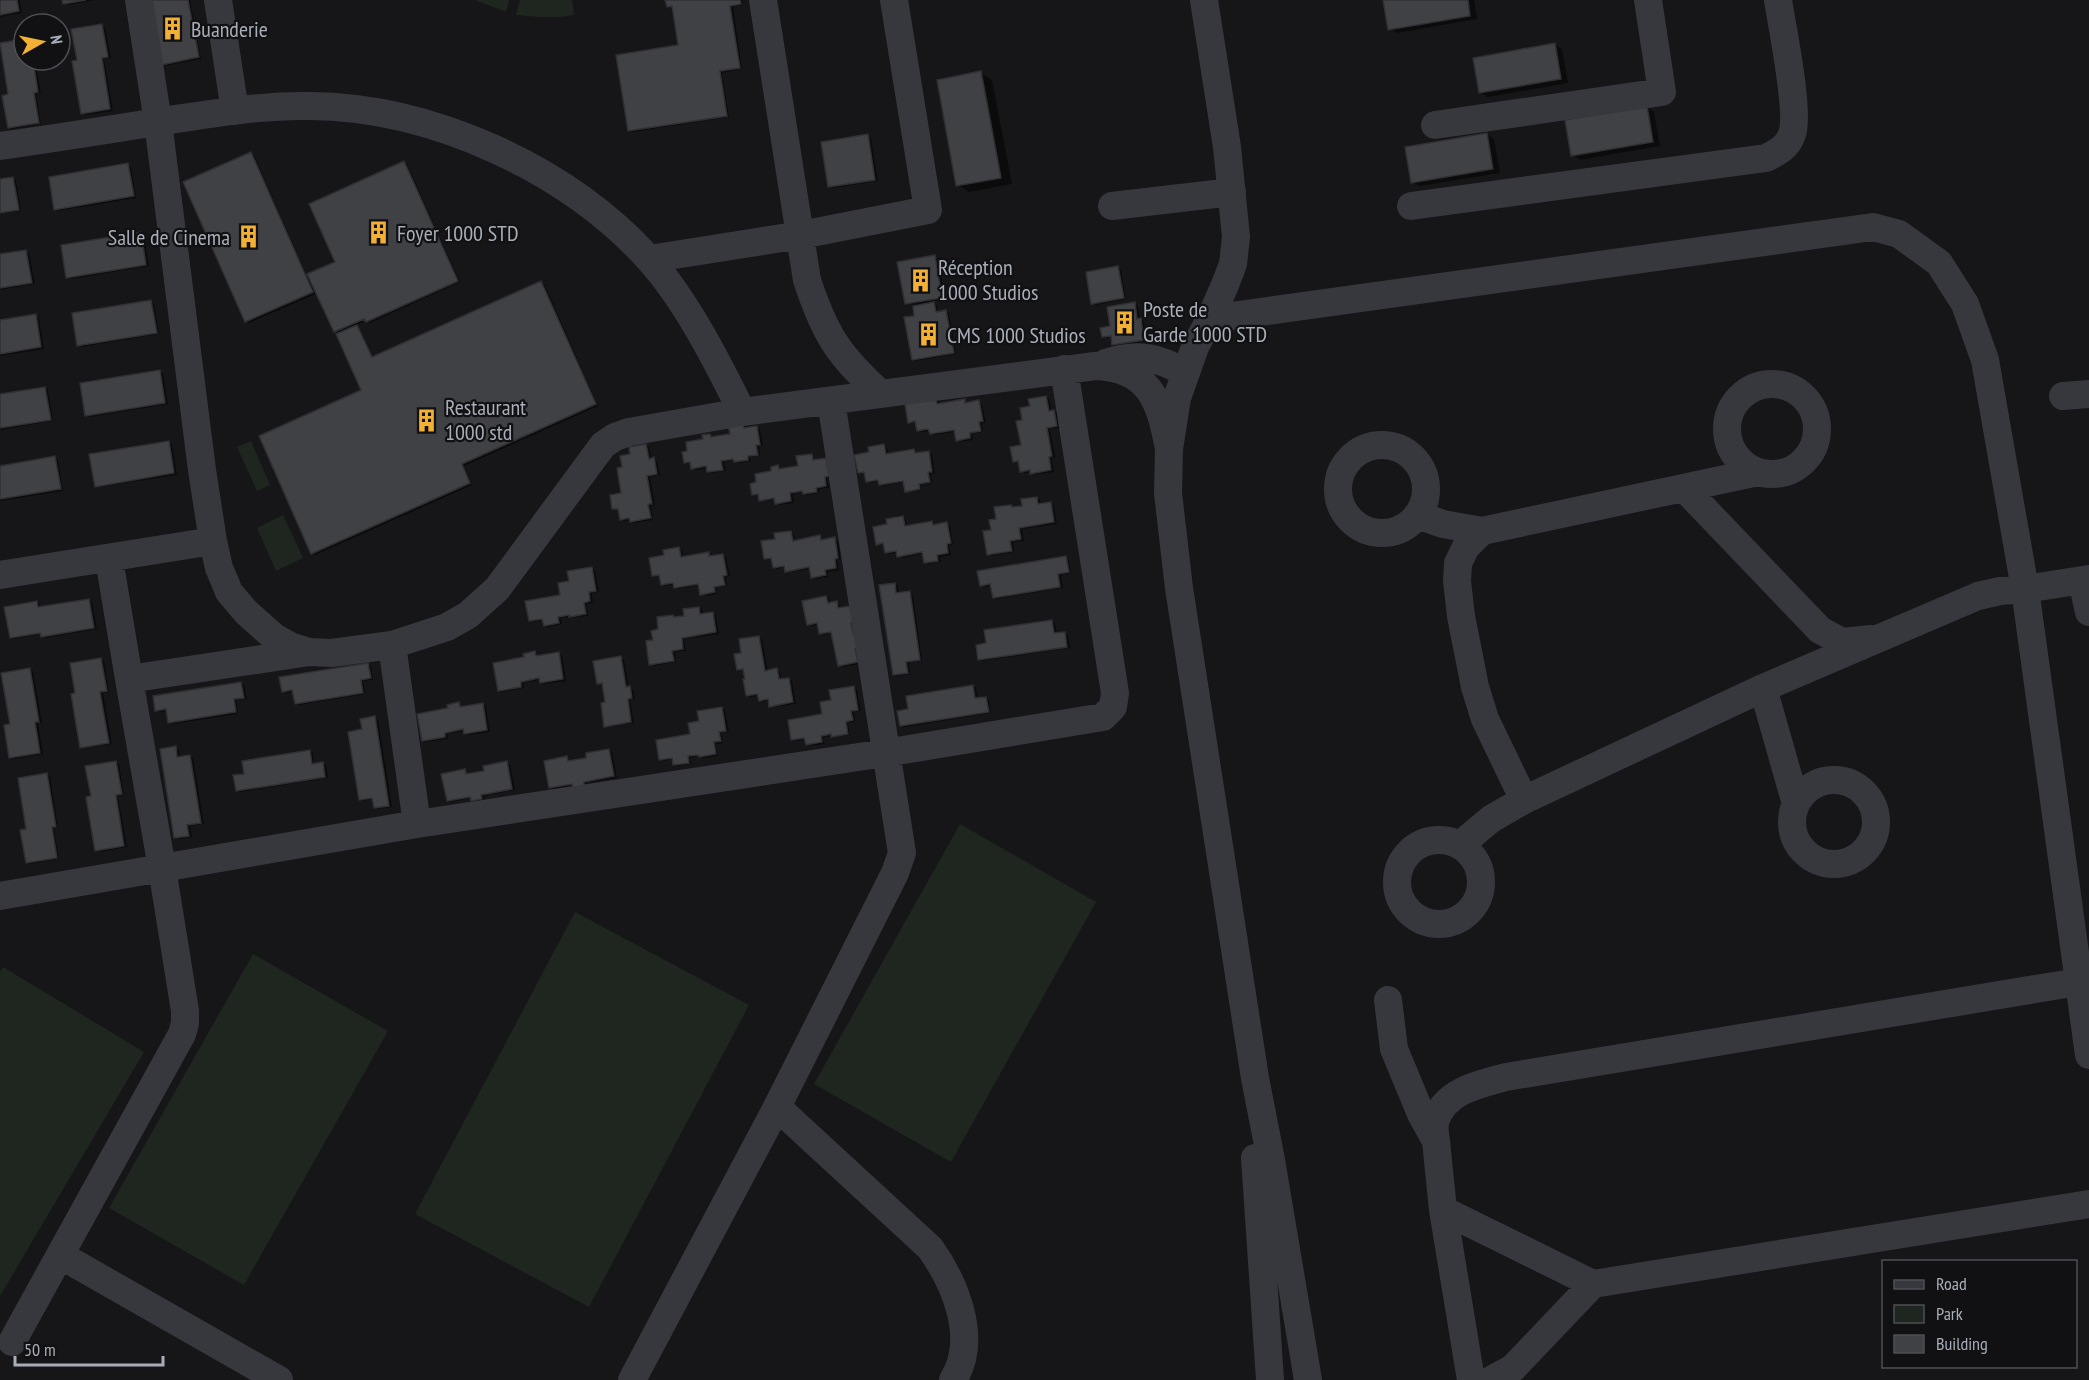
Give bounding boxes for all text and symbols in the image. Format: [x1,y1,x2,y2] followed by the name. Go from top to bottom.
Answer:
[12,12,72,72] north arrow
[191,15,268,43] place label: Buanderie
[160,16,186,42] building icon: Buanderie
[46,34,67,45] text: N
[397,219,519,247] place label: Foyer 1000 STD
[366,220,392,246] building icon: Foyer 1000 STD
[108,223,230,251] place label: Salle de Cinema
[235,224,261,250] building icon: Salle de Cinema
[938,253,1039,306] place label: Réception 1000 Studios
[907,267,933,293] building icon: Réception 1000 Studios
[1143,295,1267,348] place label: Poste de Garde 1000 STD
[1112,309,1138,335] building icon: Poste de Garde 1000 STD
[947,321,1086,349] place label: CMS 1000 Studios
[916,322,942,348] building icon: CMS 1000 Studios
[445,393,526,446] place label: Restaurant 1000 std
[414,407,440,433] building icon: Restaurant 1000 std
[1882,1260,2077,1368] legend
[1936,1272,1967,1295] text: Road
[1936,1302,1963,1325] text: Park
[15,1329,164,1367] scale bar
[1936,1332,1988,1355] text: Building
[24,1338,56,1361] text: 50 m

